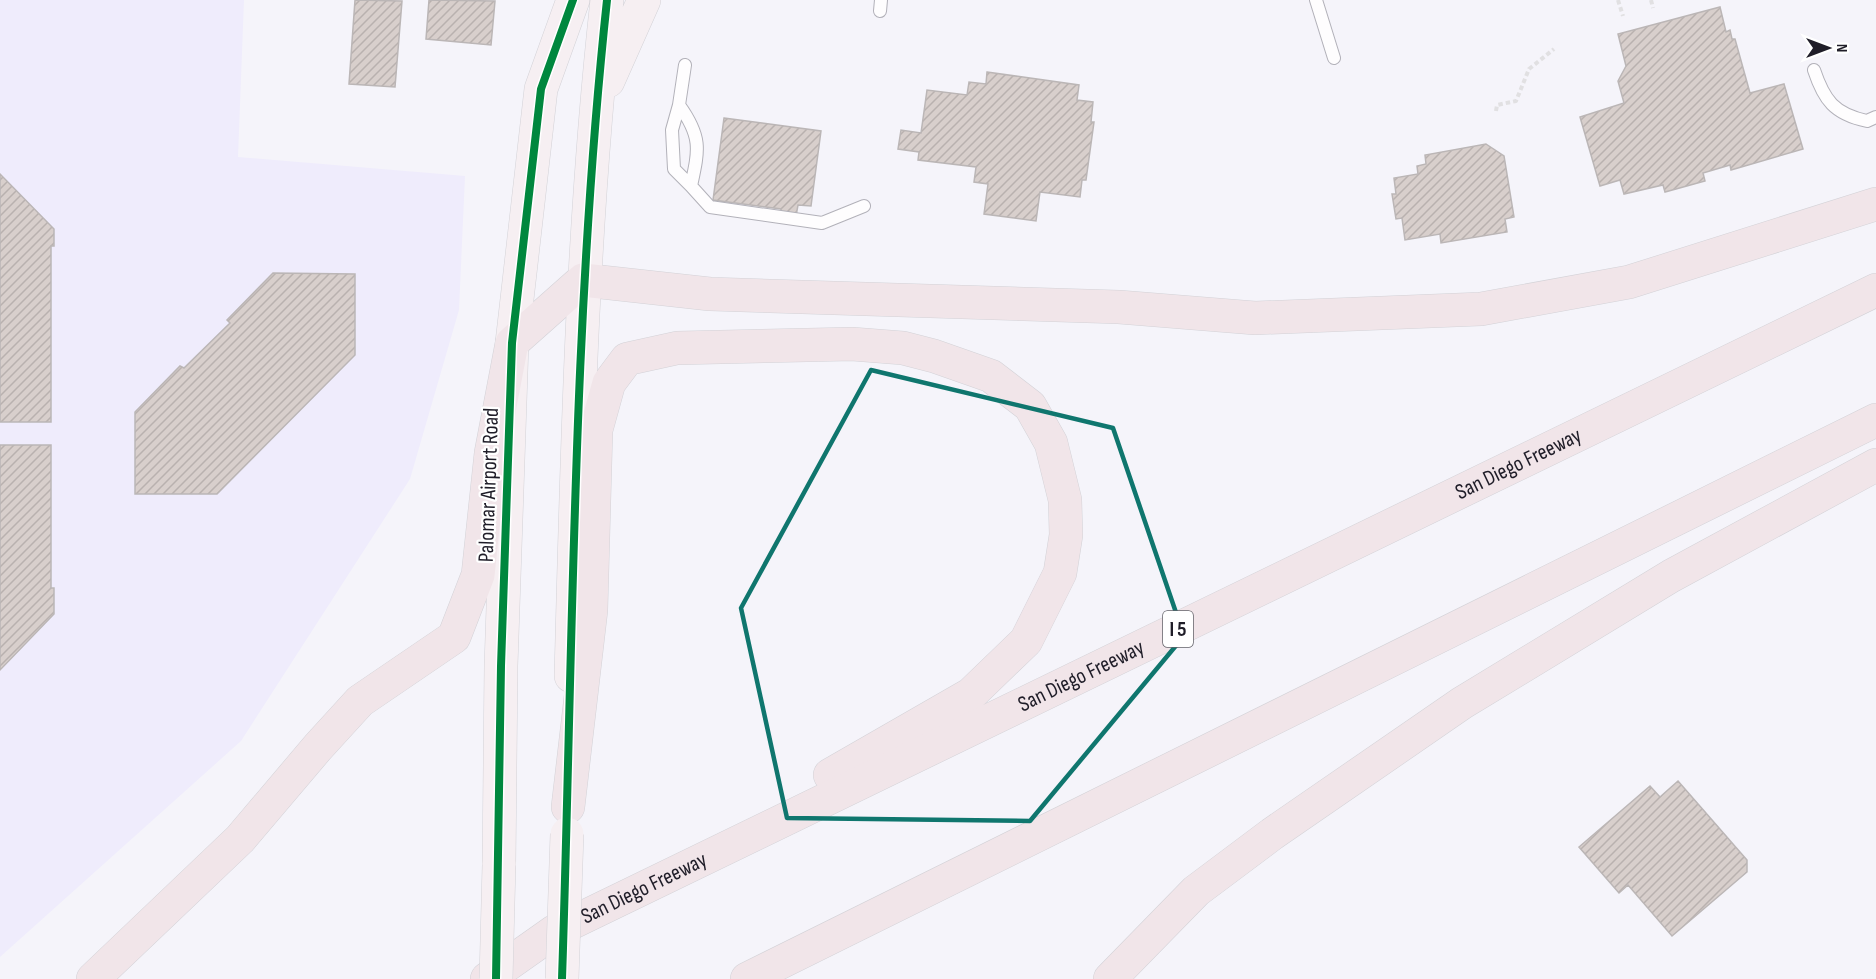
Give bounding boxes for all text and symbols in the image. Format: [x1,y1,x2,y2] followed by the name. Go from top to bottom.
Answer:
[1798,18,1858,78] north arrow
[1832,44,1851,52] text: N
[473,407,505,563] street label: Palomar Airport Road
[1451,421,1586,506] street label: San Diego Freeway
[1163,611,1193,647] road number: I 5
[1014,633,1149,718] street label: San Diego Freeway
[576,846,712,930] street label: San Diego Freeway

